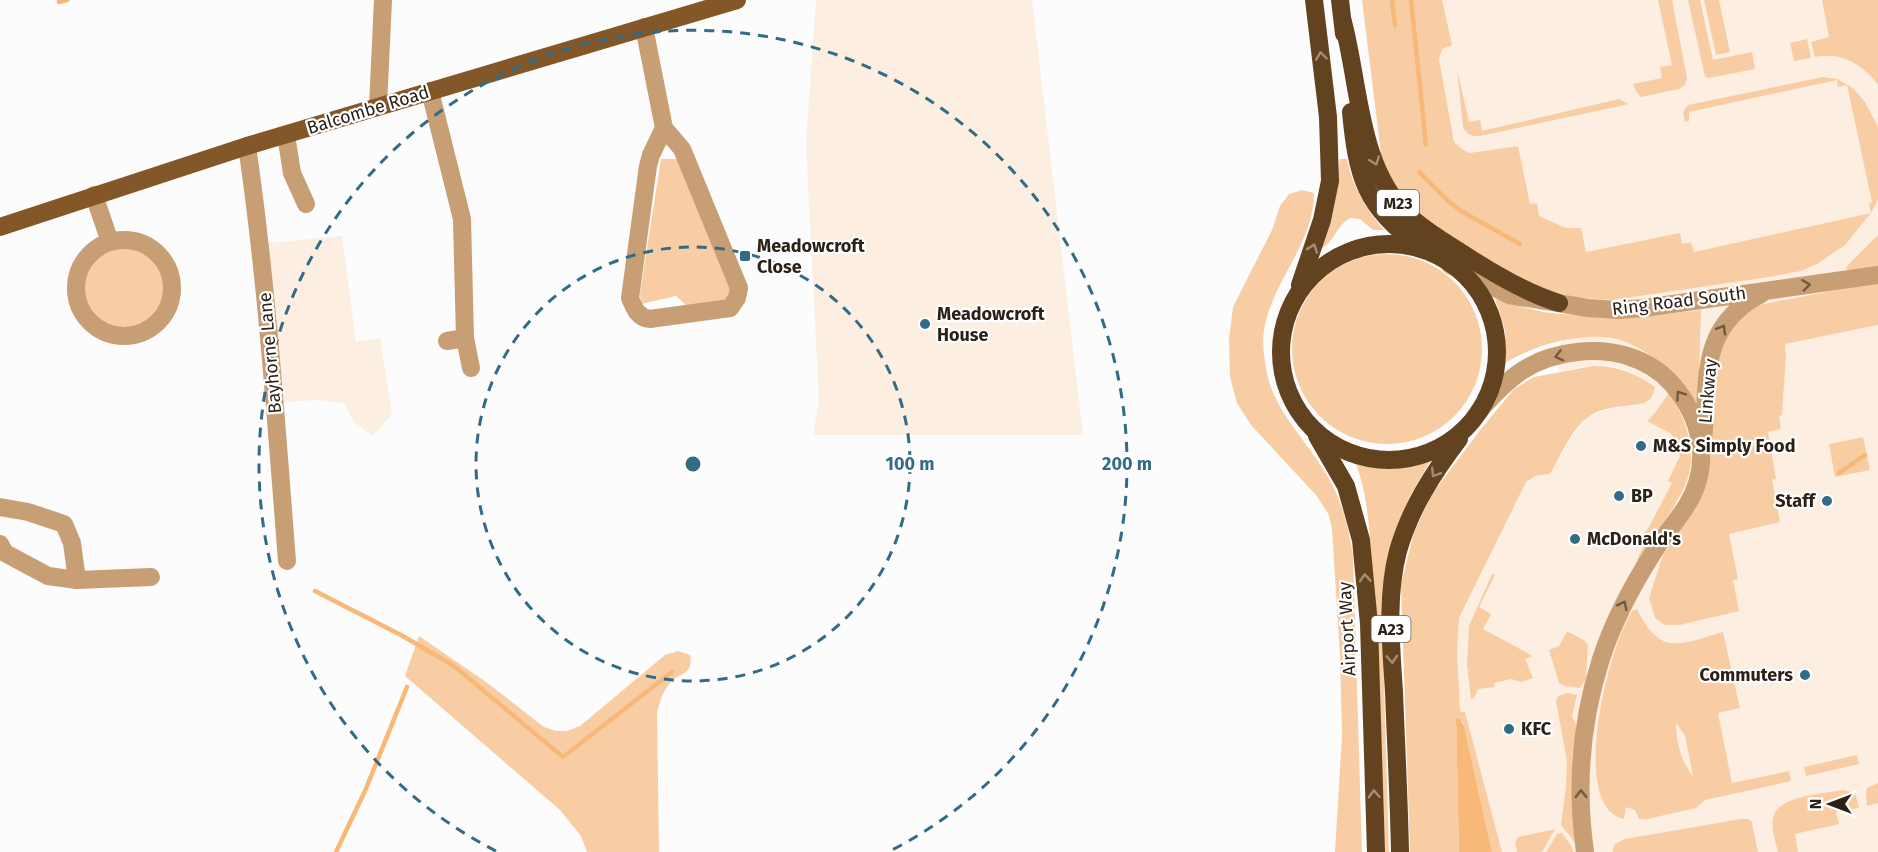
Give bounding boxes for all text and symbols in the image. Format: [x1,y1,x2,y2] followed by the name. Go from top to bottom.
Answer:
[1315,52,1328,61] one-way arrow
[304,81,432,139] street label: Balcombe Road
[1368,155,1380,166] one-way arrow
[1377,190,1419,216] road number: M23
[757,235,866,278] place label: Meadowcroft Close
[1305,243,1318,254] one-way arrow
[738,249,752,263] marker: Meadowcroft Close
[1801,279,1810,292] one-way arrow
[1611,282,1747,320] street label: Ring Road South
[254,292,286,414] street label: Bayhorne Lane
[937,303,1046,346] place label: Meadowcroft House
[918,317,932,331] marker: Meadowcroft House
[1714,325,1726,335] one-way arrow
[1554,348,1564,361] one-way arrow
[1694,358,1722,424] street label: Linkway
[1676,390,1687,401] one-way arrow
[1653,435,1795,457] place label: M&S Simply Food
[1634,439,1648,453] marker: M&S Simply Food
[886,453,934,475] text: 100 m
[1102,453,1152,475] text: 200 m
[683,454,703,474] centre of rings
[1430,467,1442,477] one-way arrow
[1631,485,1653,507] place label: BP
[1612,489,1626,503] marker: BP
[1775,490,1817,512] place label: Staff
[1820,494,1834,508] marker: Staff
[1587,528,1681,550] place label: McDonald's
[1568,532,1582,546] marker: McDonald's
[1359,573,1372,582] one-way arrow
[1334,581,1360,677] street label: Airport Way
[1616,601,1628,612] one-way arrow
[1372,616,1410,642] road number: A23
[1385,654,1398,663] one-way arrow
[1700,664,1793,686] place label: Commuters
[1798,668,1812,682] marker: Commuters
[1521,718,1552,740] place label: KFC
[1502,722,1516,736] marker: KFC
[1800,774,1860,834] north arrow
[1368,789,1380,798] one-way arrow
[1575,789,1587,798] one-way arrow
[1806,799,1825,809] text: N

